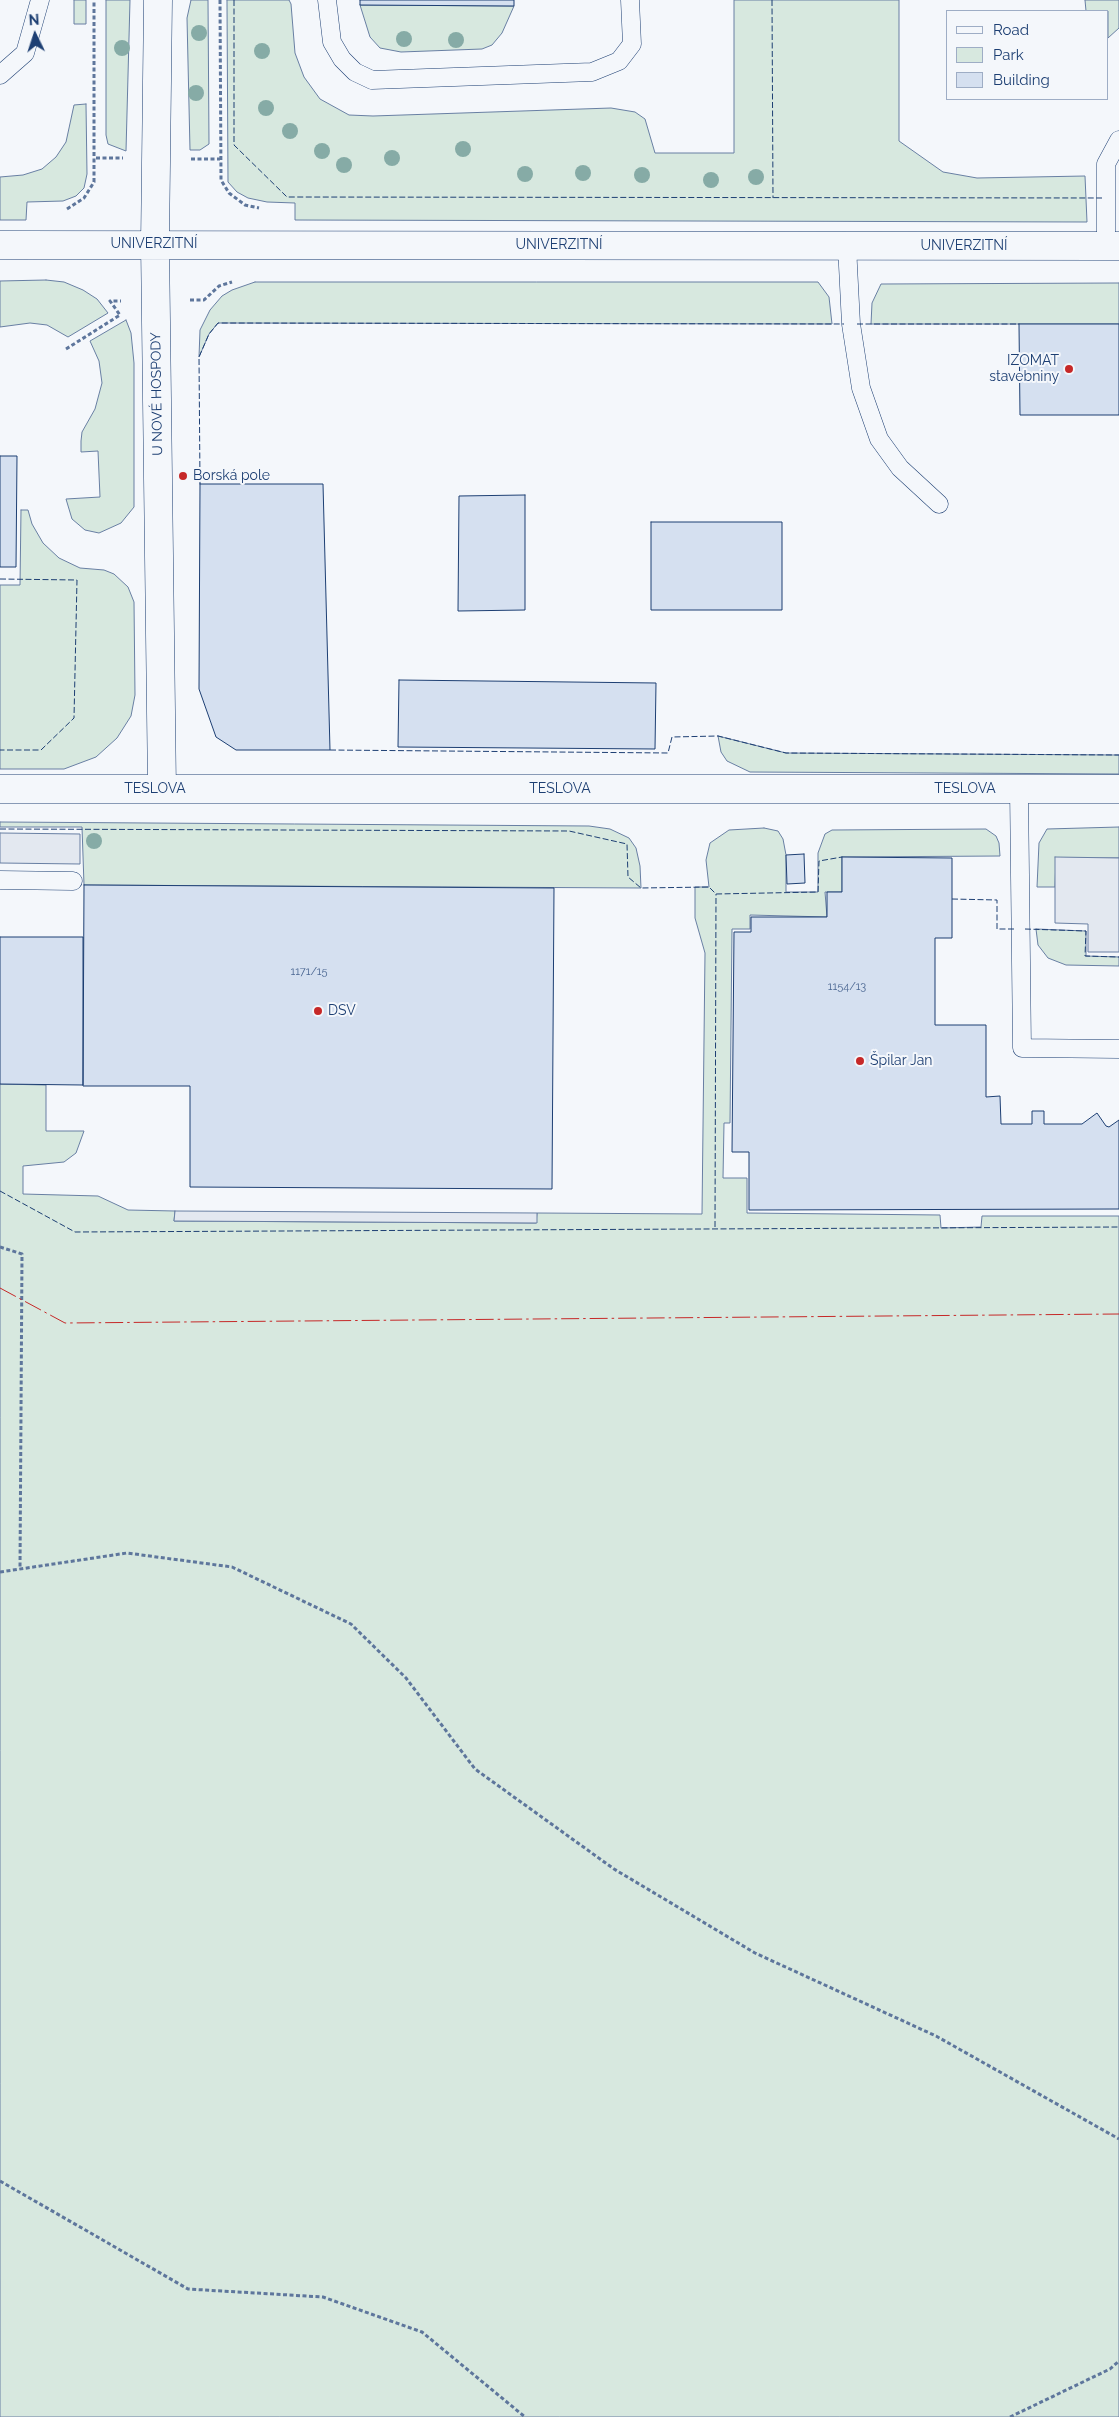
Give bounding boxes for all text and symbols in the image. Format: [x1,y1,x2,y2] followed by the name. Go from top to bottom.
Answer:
[10,10,60,60] north arrow
[946,10,1109,100] legend
[28,12,40,28] text: N
[993,21,1029,39] text: Road
[993,46,1024,64] text: Park
[993,71,1050,89] text: Building
[110,236,198,252] street label: UNIVERZITNÍ
[515,237,603,253] street label: UNIVERZITNÍ
[920,238,1008,254] street label: UNIVERZITNÍ
[148,332,166,456] street label: U NOVÉ HOSPODY
[989,353,1059,386] place label: IZOMAT stavebniny
[1063,363,1075,375] marker: IZOMAT stavebniny
[193,468,270,484] place label: Borská pole
[177,470,189,482] marker: Borská pole
[124,781,186,797] street label: TESLOVA
[529,781,591,797] street label: TESLOVA
[934,781,996,797] street label: TESLOVA
[290,965,328,979] house number: 1171/15
[828,980,866,994] house number: 1154/13
[328,1003,356,1019] place label: DSV
[312,1005,324,1017] marker: DSV
[870,1053,933,1069] place label: Špilar Jan
[854,1055,866,1067] marker: Špilar Jan

